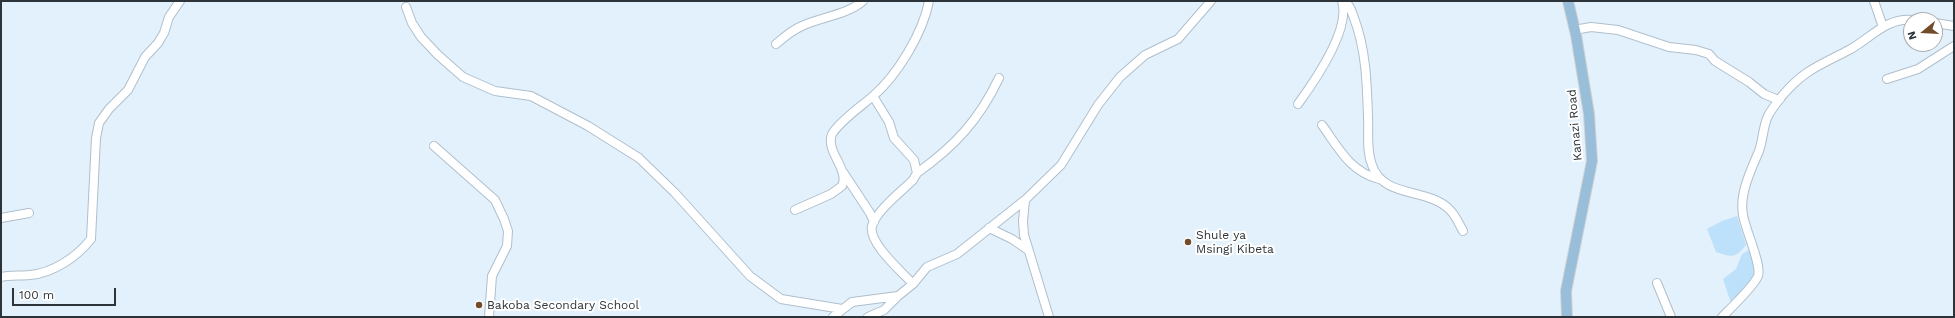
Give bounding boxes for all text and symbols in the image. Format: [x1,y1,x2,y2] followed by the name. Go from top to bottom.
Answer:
[1903,12,1943,52] north arrow
[1905,30,1920,41] text: N
[1565,89,1585,161] street label: Kanazi Road
[1196,228,1274,256] place label: Shule ya Msingi Kibeta
[1183,237,1193,247] marker: Shule ya Msingi Kibeta
[14,280,118,306] scale bar
[19,288,54,302] text: 100 m
[487,298,639,312] place label: Bakoba Secondary School
[474,300,484,310] marker: Bakoba Secondary School

